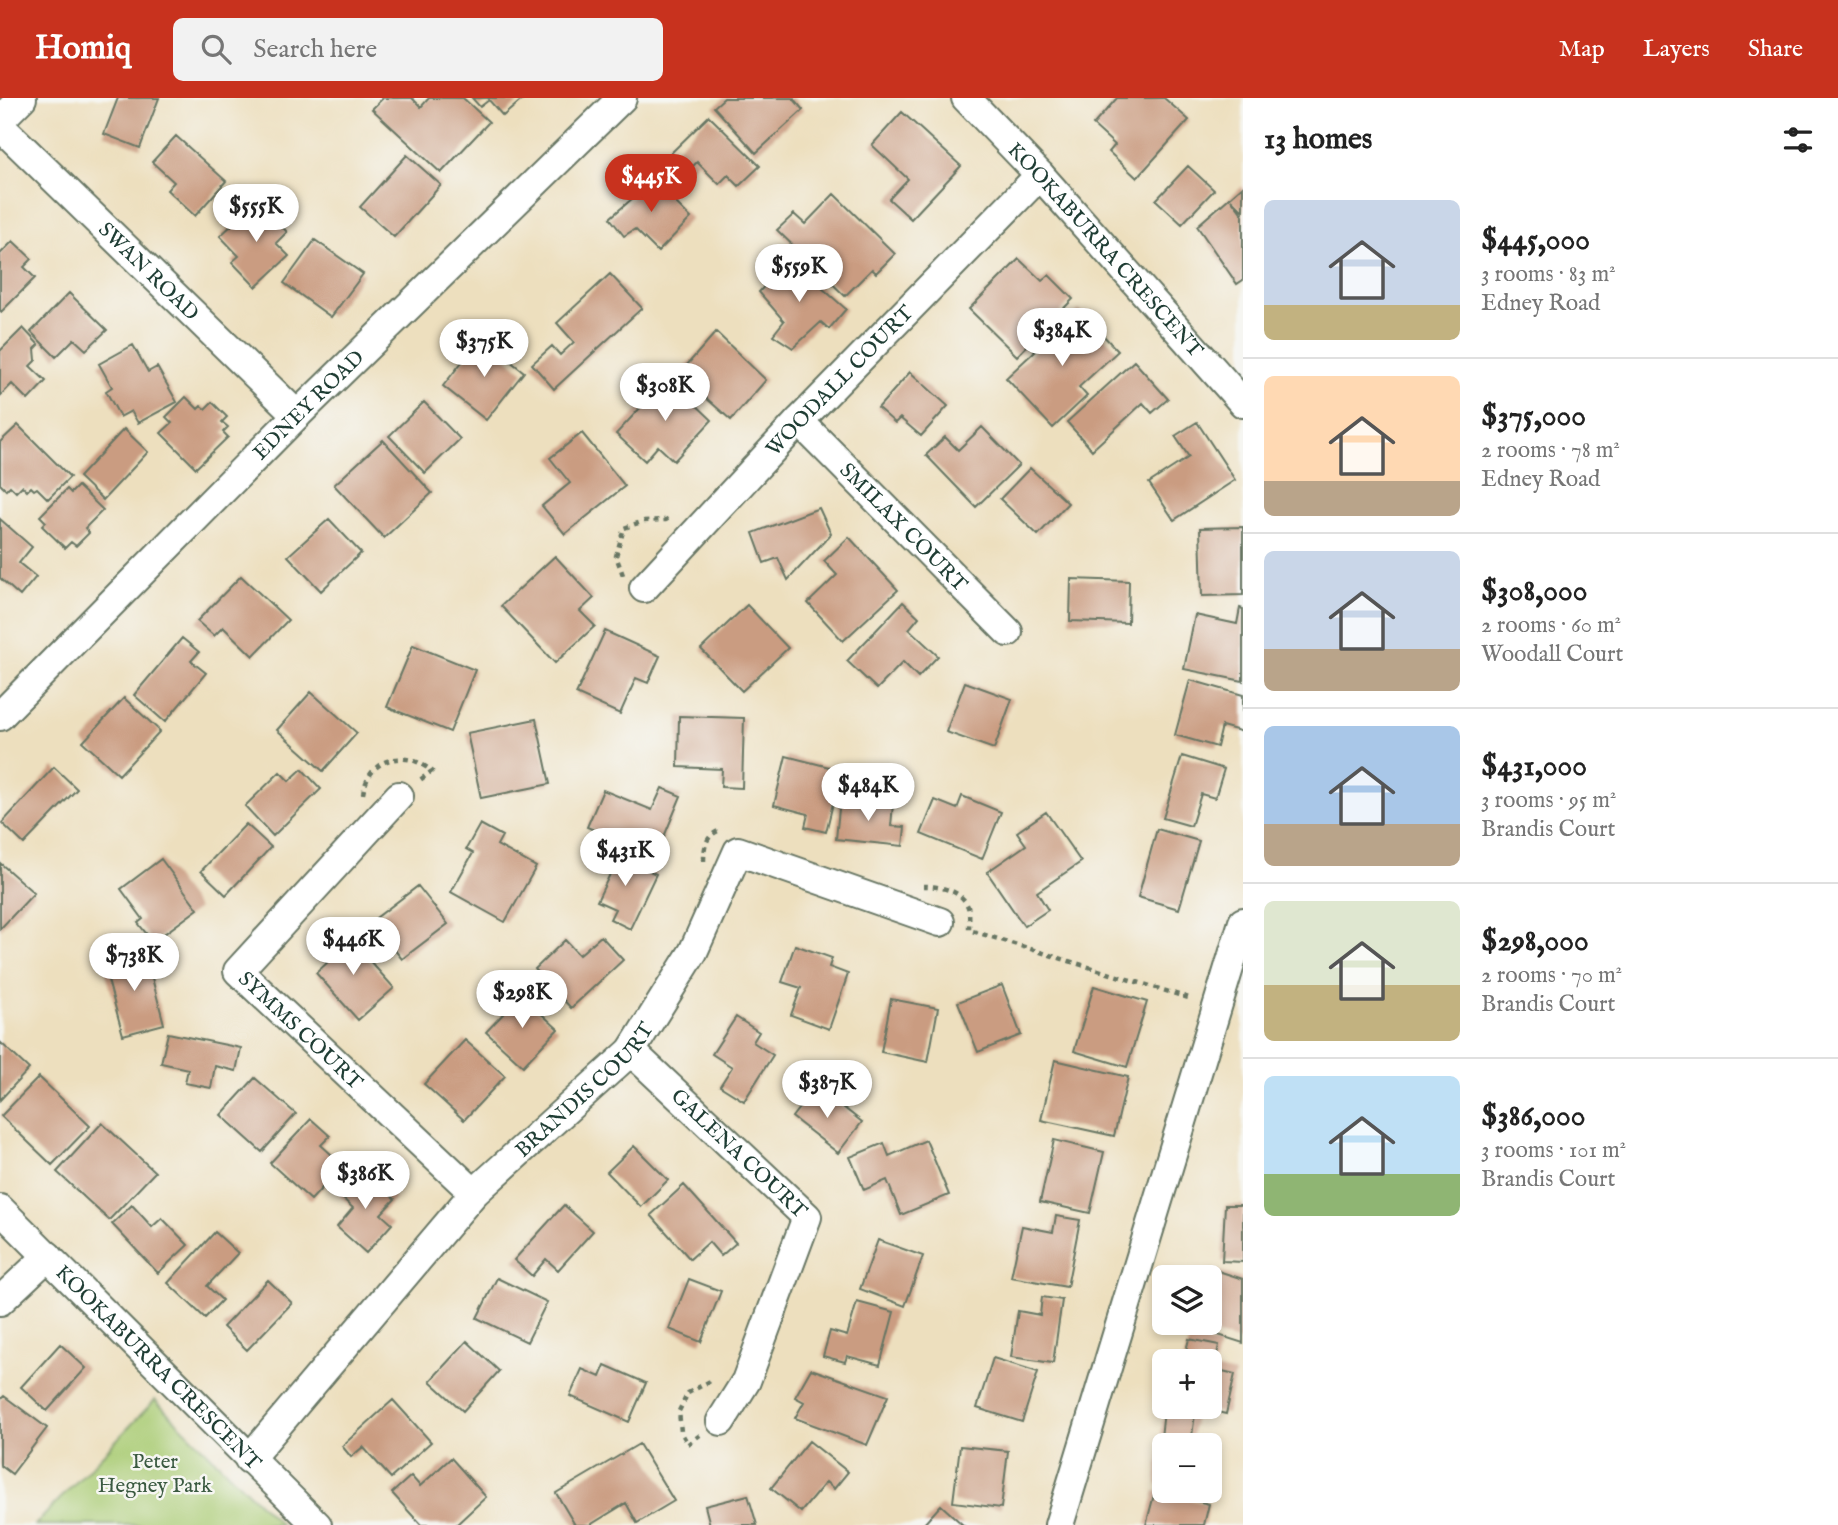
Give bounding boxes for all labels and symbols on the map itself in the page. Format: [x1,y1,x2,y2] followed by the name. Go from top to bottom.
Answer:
[1001,137,1209,364] street label: KOOKABURRA CRESCENT
[602,155,700,214] pin: $445K
[207,184,305,244] pin: $555K
[92,217,204,327] street label: SWAN ROAD
[750,244,848,304] pin: $559K
[761,300,920,463] street label: WOODALL COURT
[1013,308,1111,368] pin: $384K
[435,320,533,379] pin: $375K
[248,345,371,467] street label: EDNEY ROAD
[616,364,714,423] pin: $308K
[833,458,973,599] street label: SMILAX COURT
[819,764,917,823] pin: $484K
[576,828,674,888] pin: $431K
[304,918,402,977] pin: $446K
[85,934,183,993] pin: $738K
[232,966,368,1097] street label: SYMMS COURT
[473,970,571,1030] pin: $298K
[510,1017,661,1164] street label: BRANDIS COURT
[778,1060,876,1120] pin: $387K
[664,1084,813,1226] street label: GALENA COURT
[316,1152,414,1211] pin: $386K
[49,1260,267,1477] street label: KOOKABURRA CRESCENT
[98,1449,213,1500] park label: Peter Hegney Park

